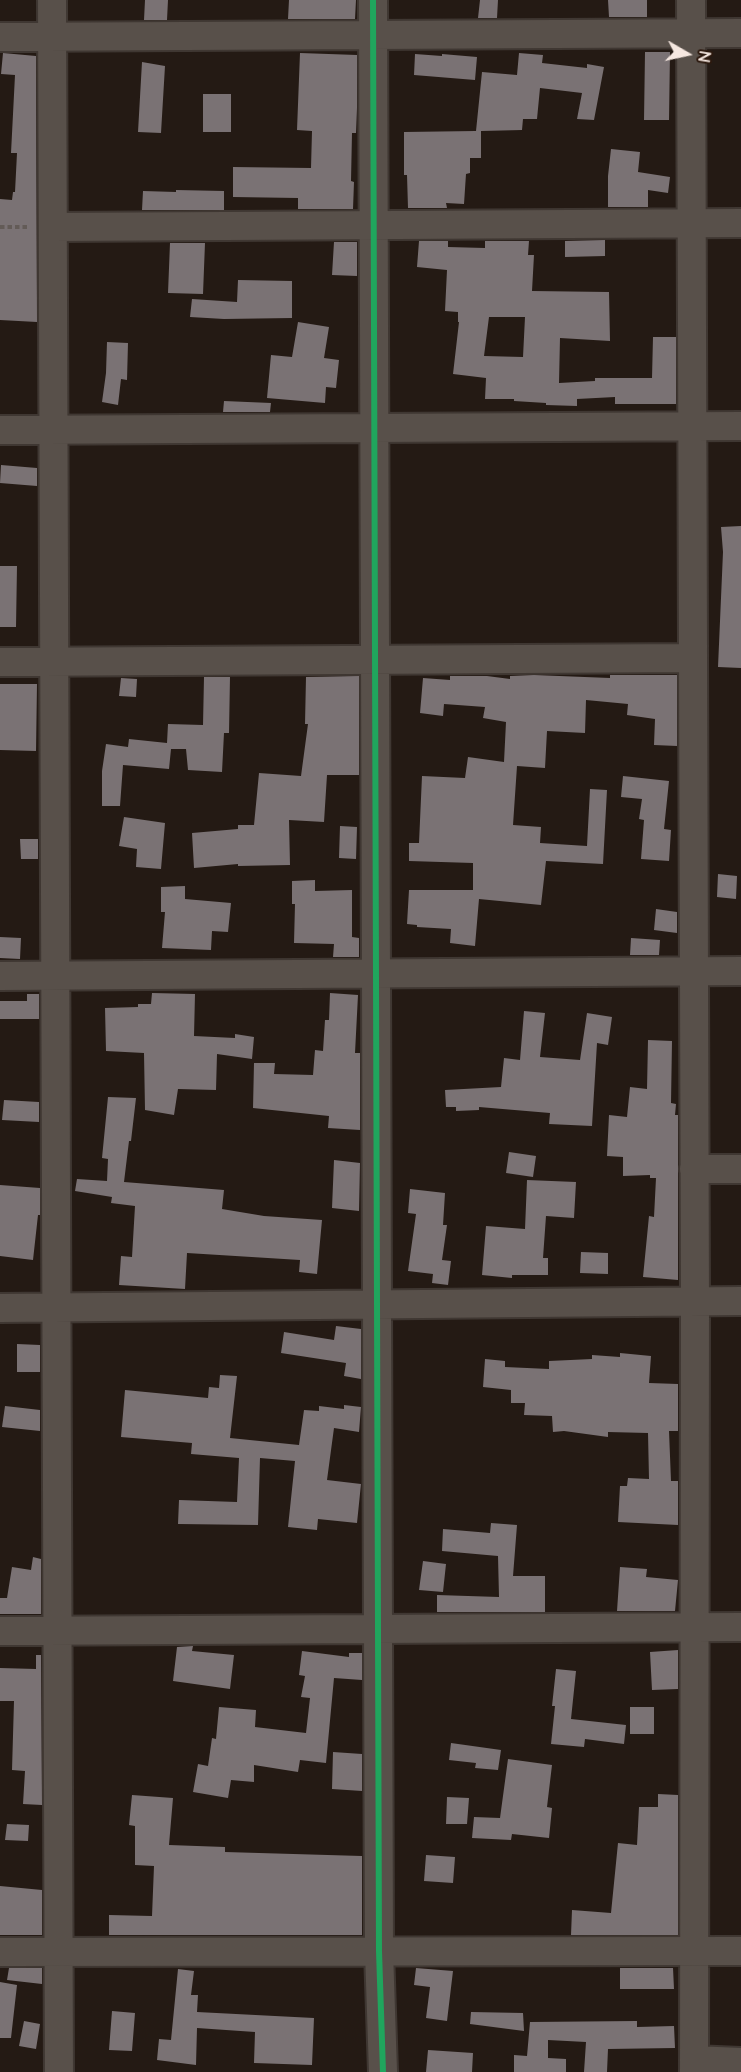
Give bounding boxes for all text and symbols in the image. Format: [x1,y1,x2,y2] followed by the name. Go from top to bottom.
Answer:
[657,24,717,84] north arrow
[694,49,716,64] text: N

